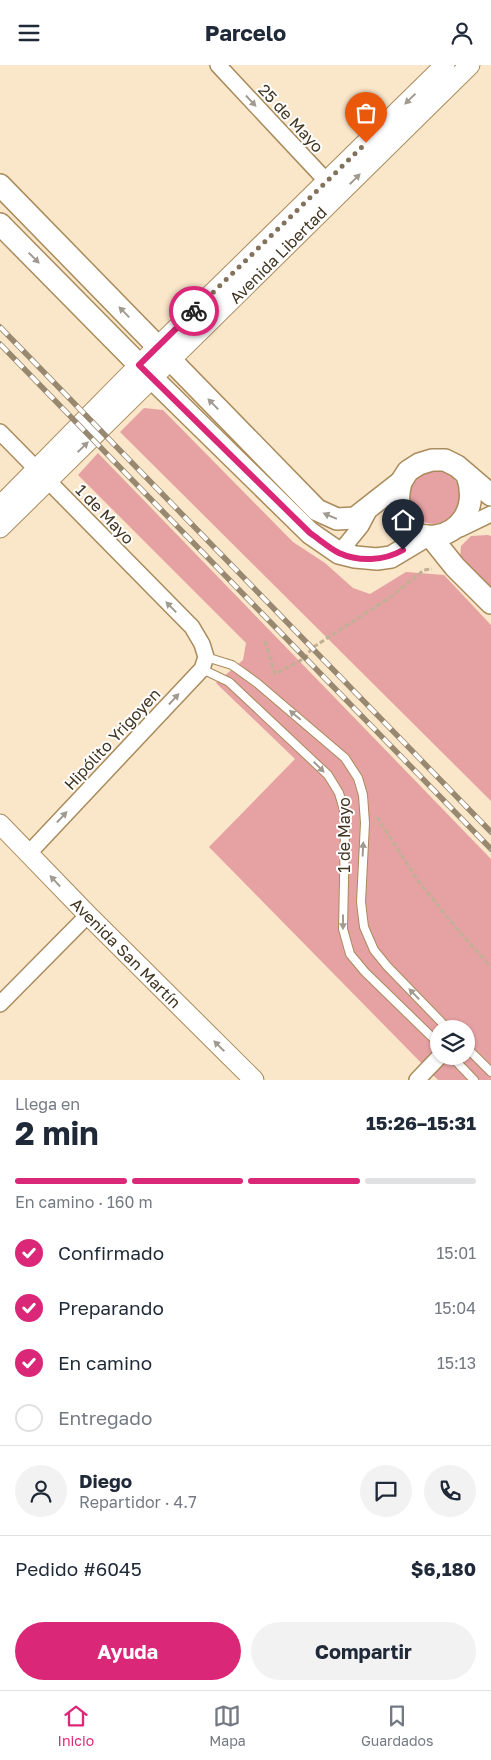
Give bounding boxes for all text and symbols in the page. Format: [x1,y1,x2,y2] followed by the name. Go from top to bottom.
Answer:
[15,19,43,47] icon: menu
[205,19,286,46] text: Parcelo
[448,19,476,47] icon: person
[254,80,328,156] street label: 25 de Mayo
[345,92,387,143] pin
[404,93,416,105] one-way arrow
[245,94,257,106] one-way arrow
[352,99,380,127] icon: bag
[349,173,361,185] one-way arrow
[225,202,331,308] street label: Avenida Libertad
[28,252,40,264] one-way arrow
[169,286,219,336] courier
[180,297,208,325] icon: bike
[118,306,130,318] one-way arrow
[207,398,219,410] one-way arrow
[76,441,88,453] one-way arrow
[72,480,138,548] street label: 1 de Mayo
[382,499,424,550] pin
[389,506,417,534] icon: home
[323,511,337,519] one-way arrow
[165,601,177,613] one-way arrow
[60,684,164,794] street label: Hipólito Yrigoyen
[168,694,180,706] one-way arrow
[288,709,301,720] one-way arrow
[313,760,325,772] one-way arrow
[334,797,354,873] street label: 1 de Mayo
[56,812,68,824] one-way arrow
[360,841,368,857] one-way arrow
[49,875,61,887] one-way arrow
[67,894,185,1012] street label: Avenida San Martín
[339,914,347,930] one-way arrow
[408,988,420,1000] one-way arrow
[430,1020,475,1065] map controls
[430,1020,475,1065] button: layers
[213,1040,225,1052] one-way arrow
[15,1094,80,1114] text: Llega en
[366,1111,476,1134] text: 15:26–15:31
[15,1114,99,1152] text: 2 min
[15,1192,153,1212] text: En camino · 160 m
[15,1239,43,1267] icon: check
[58,1241,164,1264] text: Confirmado
[436,1243,476,1263] text: 15:01
[15,1294,43,1322] icon: check
[58,1296,164,1319] text: Preparando
[434,1298,476,1318] text: 15:04
[15,1349,43,1377] icon: check
[58,1351,152,1374] text: En camino
[437,1353,476,1373] text: 15:13
[58,1406,152,1429] text: Entregado
[15,1465,67,1517] button: person
[360,1465,412,1517] button: chat
[424,1465,476,1517] button: phone
[79,1469,132,1492] text: Diego
[79,1492,197,1512] text: Repartidor · 4.7
[15,1557,142,1580] text: Pedido #6045
[411,1557,476,1580] text: $6,180
[15,1622,241,1680] button: Ayuda
[251,1622,476,1680] button: Compartir
[58,1702,94,1749] tab: Inicio
[209,1702,246,1749] tab: Mapa
[361,1702,433,1749] tab: Guardados

